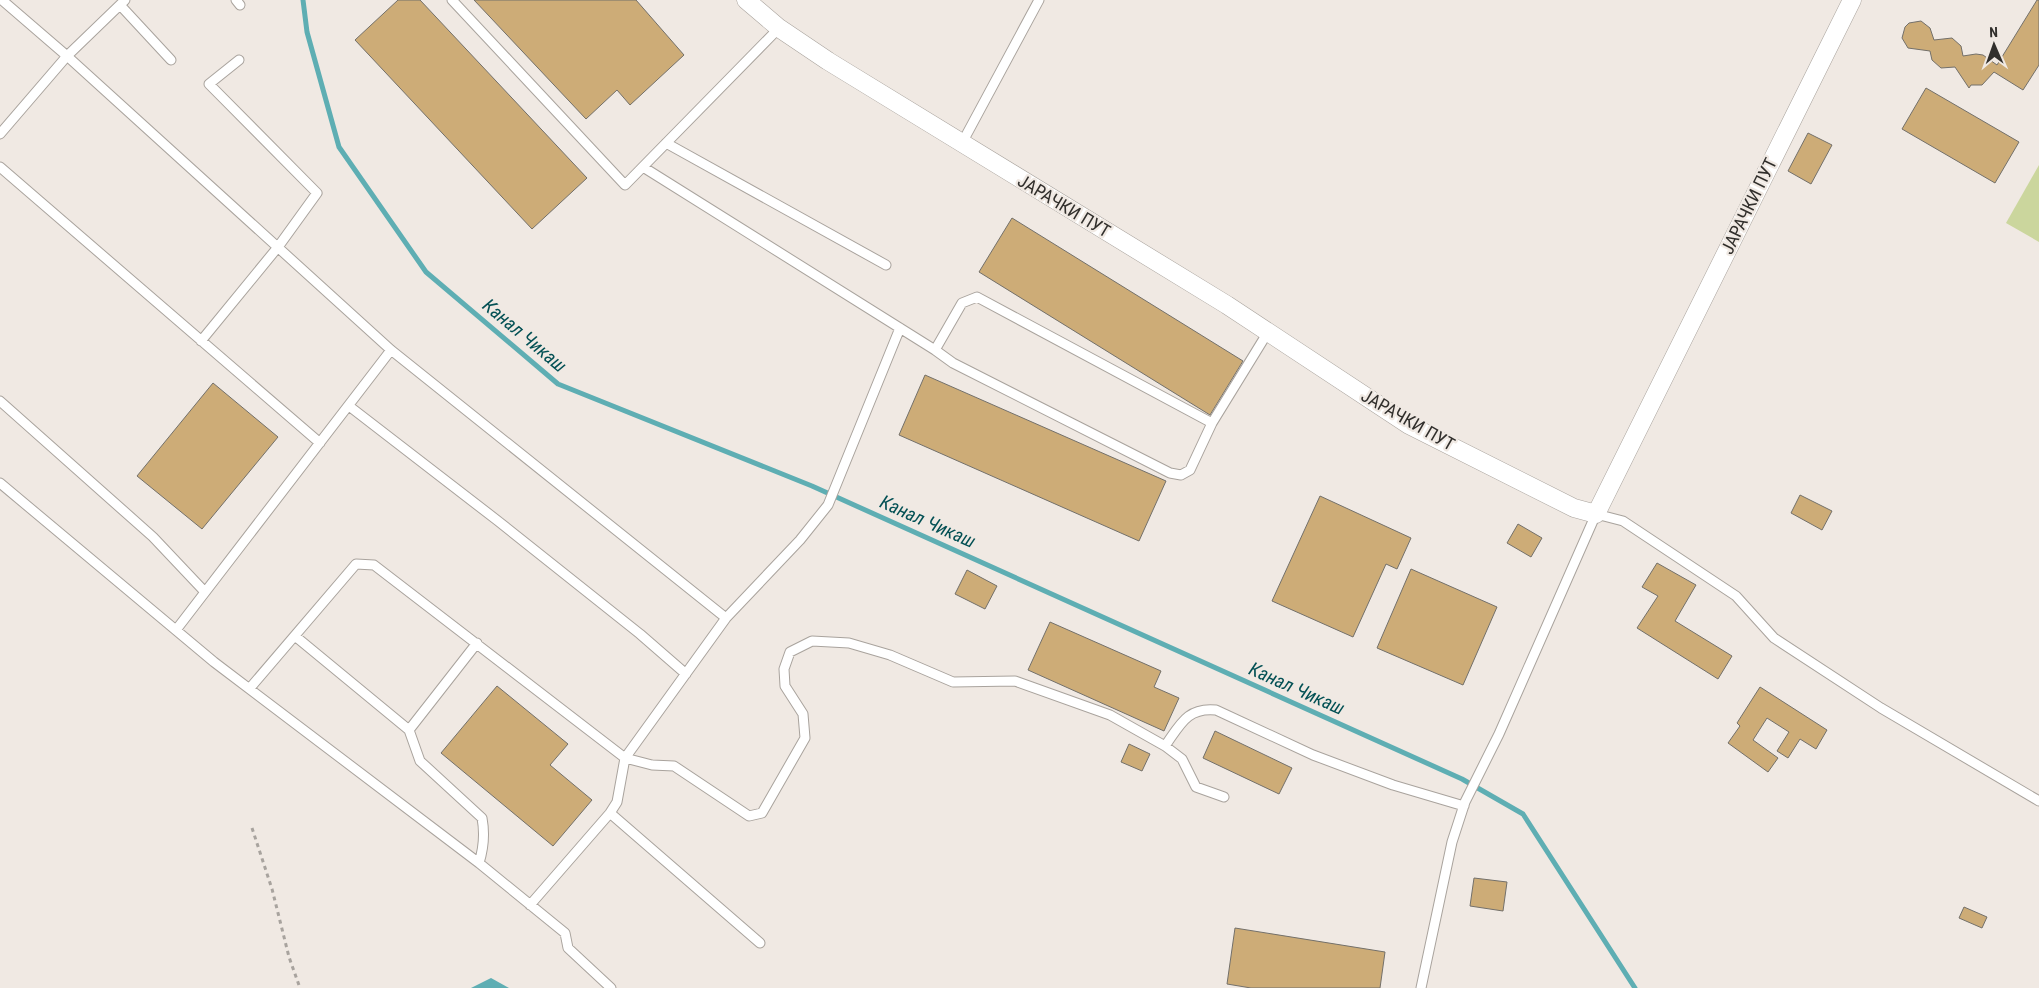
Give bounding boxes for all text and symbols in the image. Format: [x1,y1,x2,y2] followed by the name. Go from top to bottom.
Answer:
[1969,20,2019,70] north arrow
[1989,24,1998,40] text: N
[1716,154,1781,257] street label: ЈАРАЧКИ ПУТ
[1014,170,1114,241] street label: ЈАРАЧКИ ПУТ
[478,294,571,377] water label: Канал Чикаш
[1358,384,1459,455] street label: ЈАРАЧКИ ПУТ
[876,490,979,553] water label: Канал Чикаш
[1245,657,1348,720] water label: Канал Чикаш

